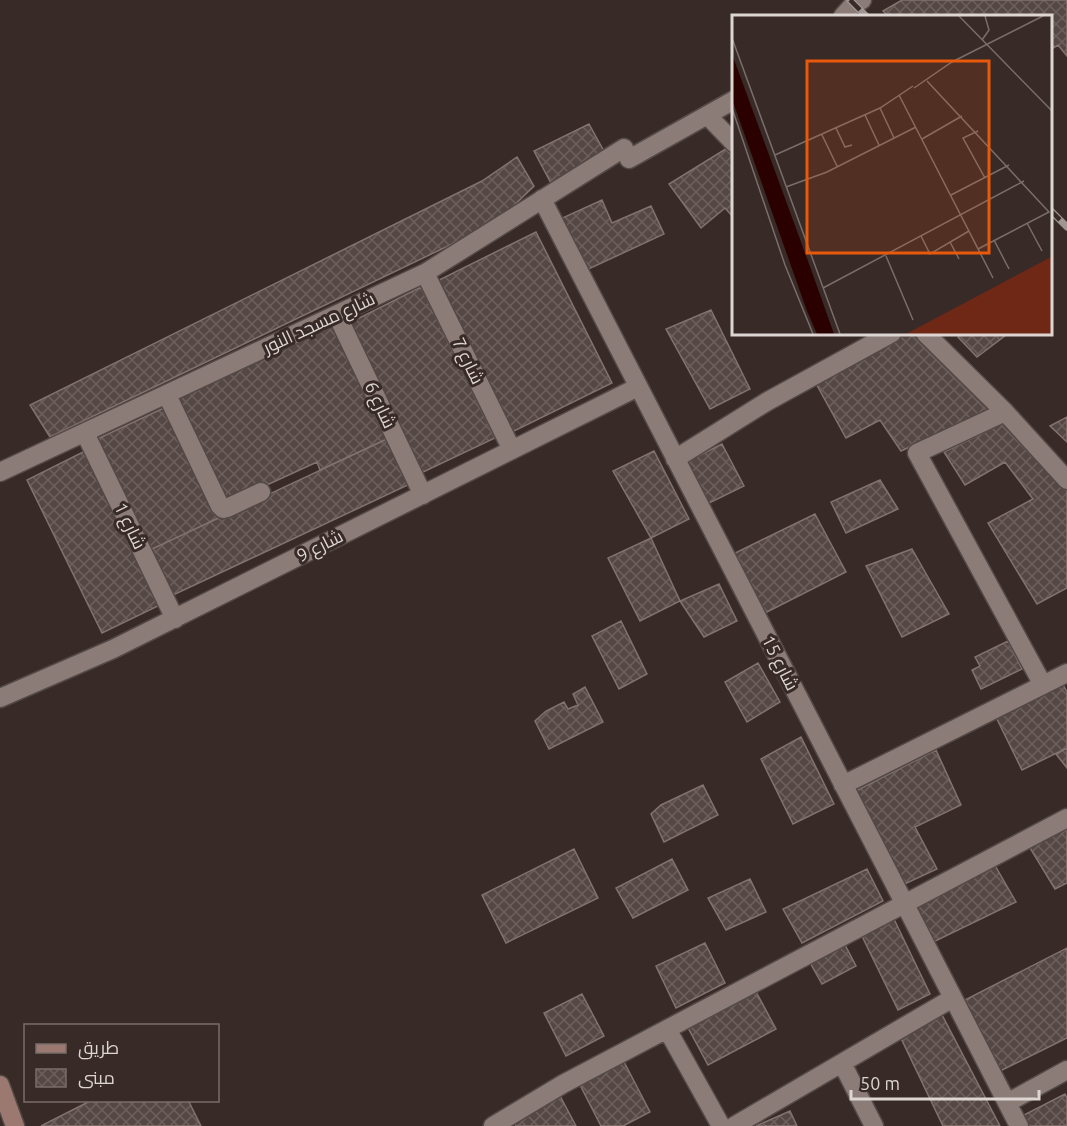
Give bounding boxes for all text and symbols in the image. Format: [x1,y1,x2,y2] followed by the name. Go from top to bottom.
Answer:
[732,15,1052,334] inset map
[259,287,379,360] street label: شارع مسجد النور
[446,334,489,388] street label: شارع 7
[359,378,400,432] street label: شارع 6
[108,499,151,553] street label: شارع 1
[293,525,347,568] street label: شارع 9
[756,632,803,695] street label: شارع 15
[24,1024,219,1102] legend
[78,1037,119,1060] text: طريق
[851,1063,1038,1101] scale bar
[78,1067,115,1089] text: مبنى
[860,1073,900,1093] text: 50 m

